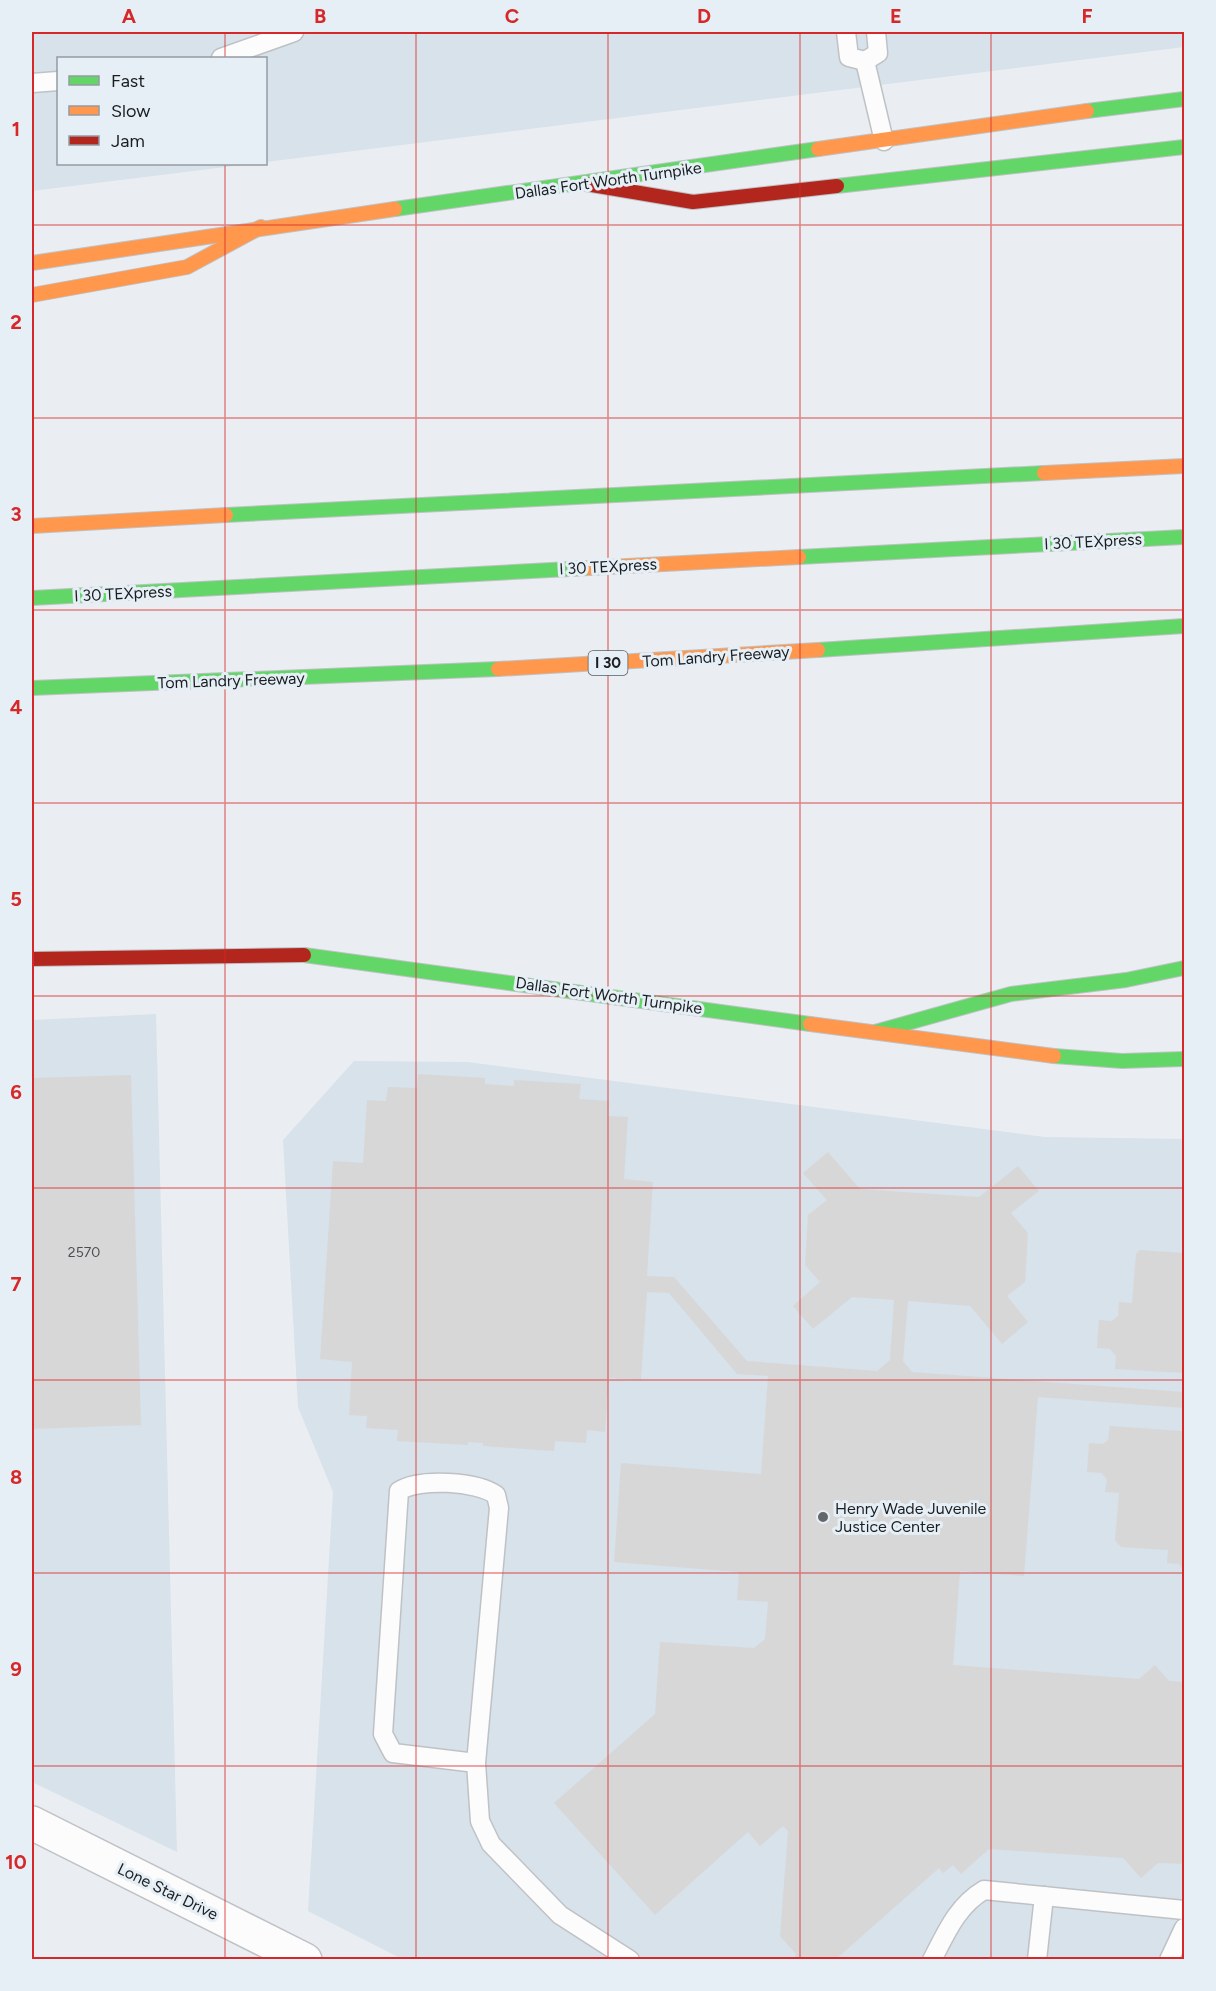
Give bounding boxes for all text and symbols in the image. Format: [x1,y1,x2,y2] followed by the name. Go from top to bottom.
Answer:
[122,4,137,28] text: A
[314,4,326,28] text: B
[505,4,519,28] text: C
[697,4,711,28] text: D
[890,4,902,28] text: E
[1081,4,1093,28] text: F
[57,57,267,165] legend
[111,70,145,92] text: Fast
[111,100,150,122] text: Slow
[12,117,20,141] text: 1
[111,130,145,152] text: Jam
[514,158,703,203] street label: Dallas Fort Worth Turnpike
[10,310,22,334] text: 2
[10,502,22,526] text: 3
[1044,529,1142,554] street label: I 30 TEXpress
[559,554,657,579] street label: I 30 TEXpress
[74,581,172,606] street label: I 30 TEXpress
[642,642,791,671] street label: Tom Landry Freeway
[588,651,628,675] road number: I 30
[157,668,306,693] street label: Tom Landry Freeway
[10,695,23,719] text: 4
[10,887,22,911] text: 5
[514,973,704,1018] street label: Dallas Fort Worth Turnpike
[10,1080,22,1104] text: 6
[68,1244,100,1261] house number: 2570
[10,1272,22,1296] text: 7
[10,1465,22,1489] text: 8
[835,1499,987,1536] place label: Henry Wade Juvenile Justice Center
[816,1510,830,1524] marker: Henry Wade Juvenile Justice Center
[10,1657,22,1681] text: 9
[5,1850,27,1874] text: 10
[114,1859,221,1924] street label: Lone Star Drive

